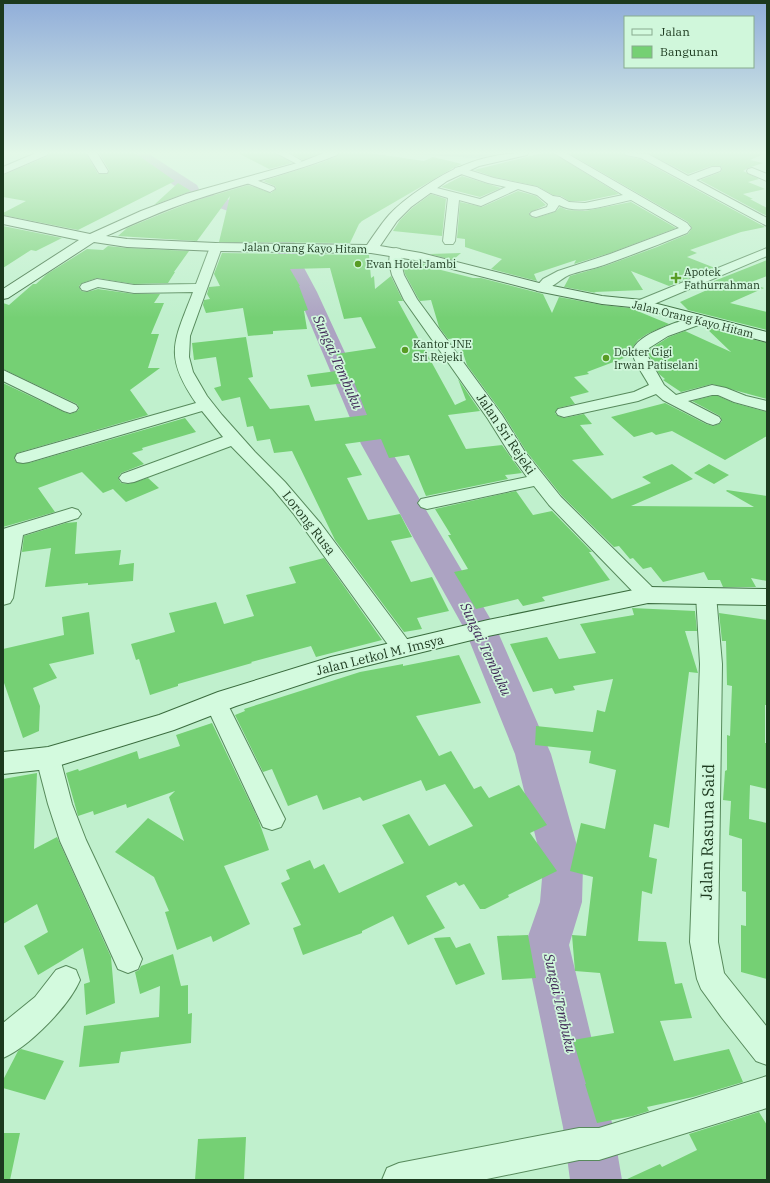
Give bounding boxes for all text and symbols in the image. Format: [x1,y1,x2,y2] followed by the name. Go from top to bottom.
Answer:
[624,16,754,68] legend
[660,24,690,39] text: Jalan
[660,44,718,59] text: Bangunan
[243,240,368,256] street label: Jalan Orang Kayo Hitam
[366,257,457,271] place label: Evan Hotel Jambi
[353,259,363,269] marker: Evan Hotel Jambi
[684,265,760,292] place label: Apotek Fathurrahman
[671,273,681,283] marker: Apotek Fathurrahman
[631,297,756,341] street label: Jalan Orang Kayo Hitam
[309,311,367,412] water label: Sungai Tembuku
[413,337,472,364] place label: Kantor JNE Sri Rejeki
[400,345,410,355] marker: Kantor JNE Sri Rejeki
[614,345,699,372] place label: Dokter Gigi Irwan Patiselani
[601,353,611,363] marker: Dokter Gigi Irwan Patiselani
[473,390,539,478] street label: Jalan Sri Rejeki
[279,488,339,558] street label: Lorong Rusa
[456,598,516,699] water label: Sungai Tembuku
[314,631,446,679] street label: Jalan Letkol M. Imsya
[696,763,718,900] street label: Jalan Rasuna Said
[540,951,580,1054] water label: Sungai Tembuku

